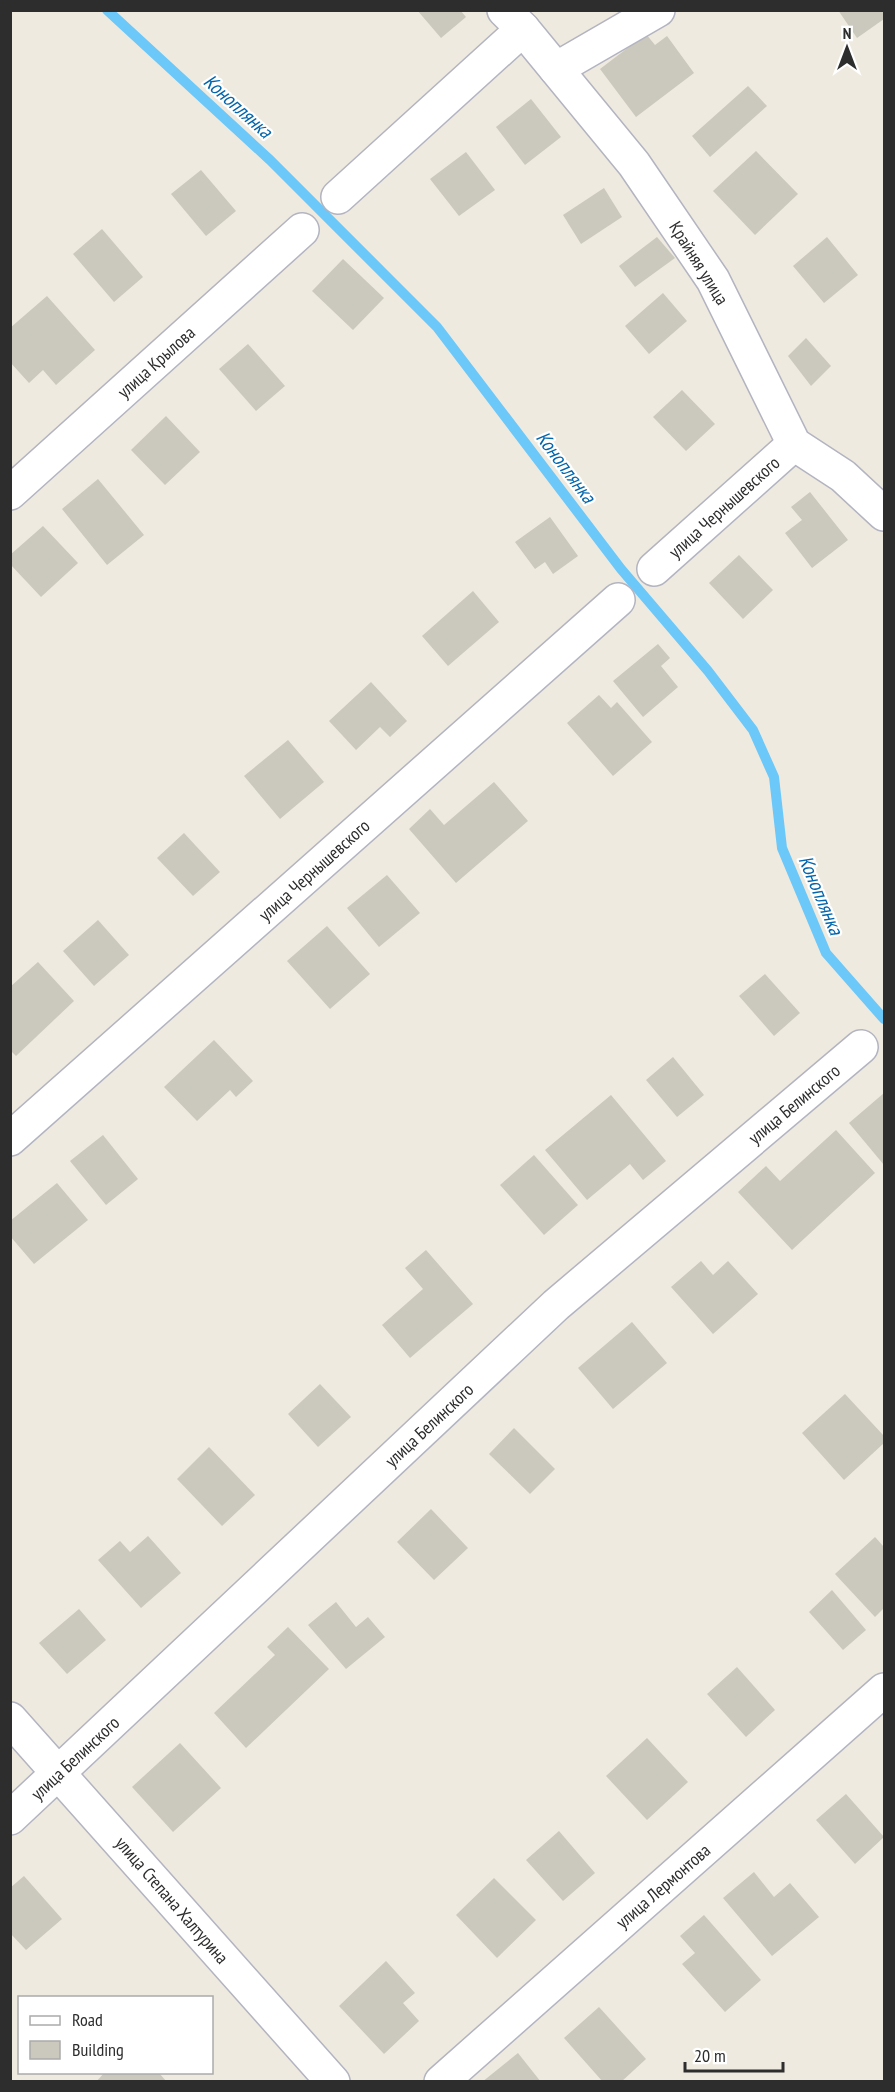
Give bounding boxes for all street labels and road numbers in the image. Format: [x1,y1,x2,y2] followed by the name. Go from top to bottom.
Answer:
[664,217,734,309] street label: Крайняя улица
[112,321,200,403] street label: улица Крылова
[664,451,784,563] street label: улица Чернышевского
[254,814,374,926] street label: улица Чернышевского
[743,1059,845,1149] street label: улица Белинского
[380,1378,478,1472] street label: улица Белинского
[26,1711,124,1805] street label: улица Белинского
[110,1832,234,1968] street label: улица Степана Халтурина
[611,1839,715,1933] street label: улица Лермонтова

